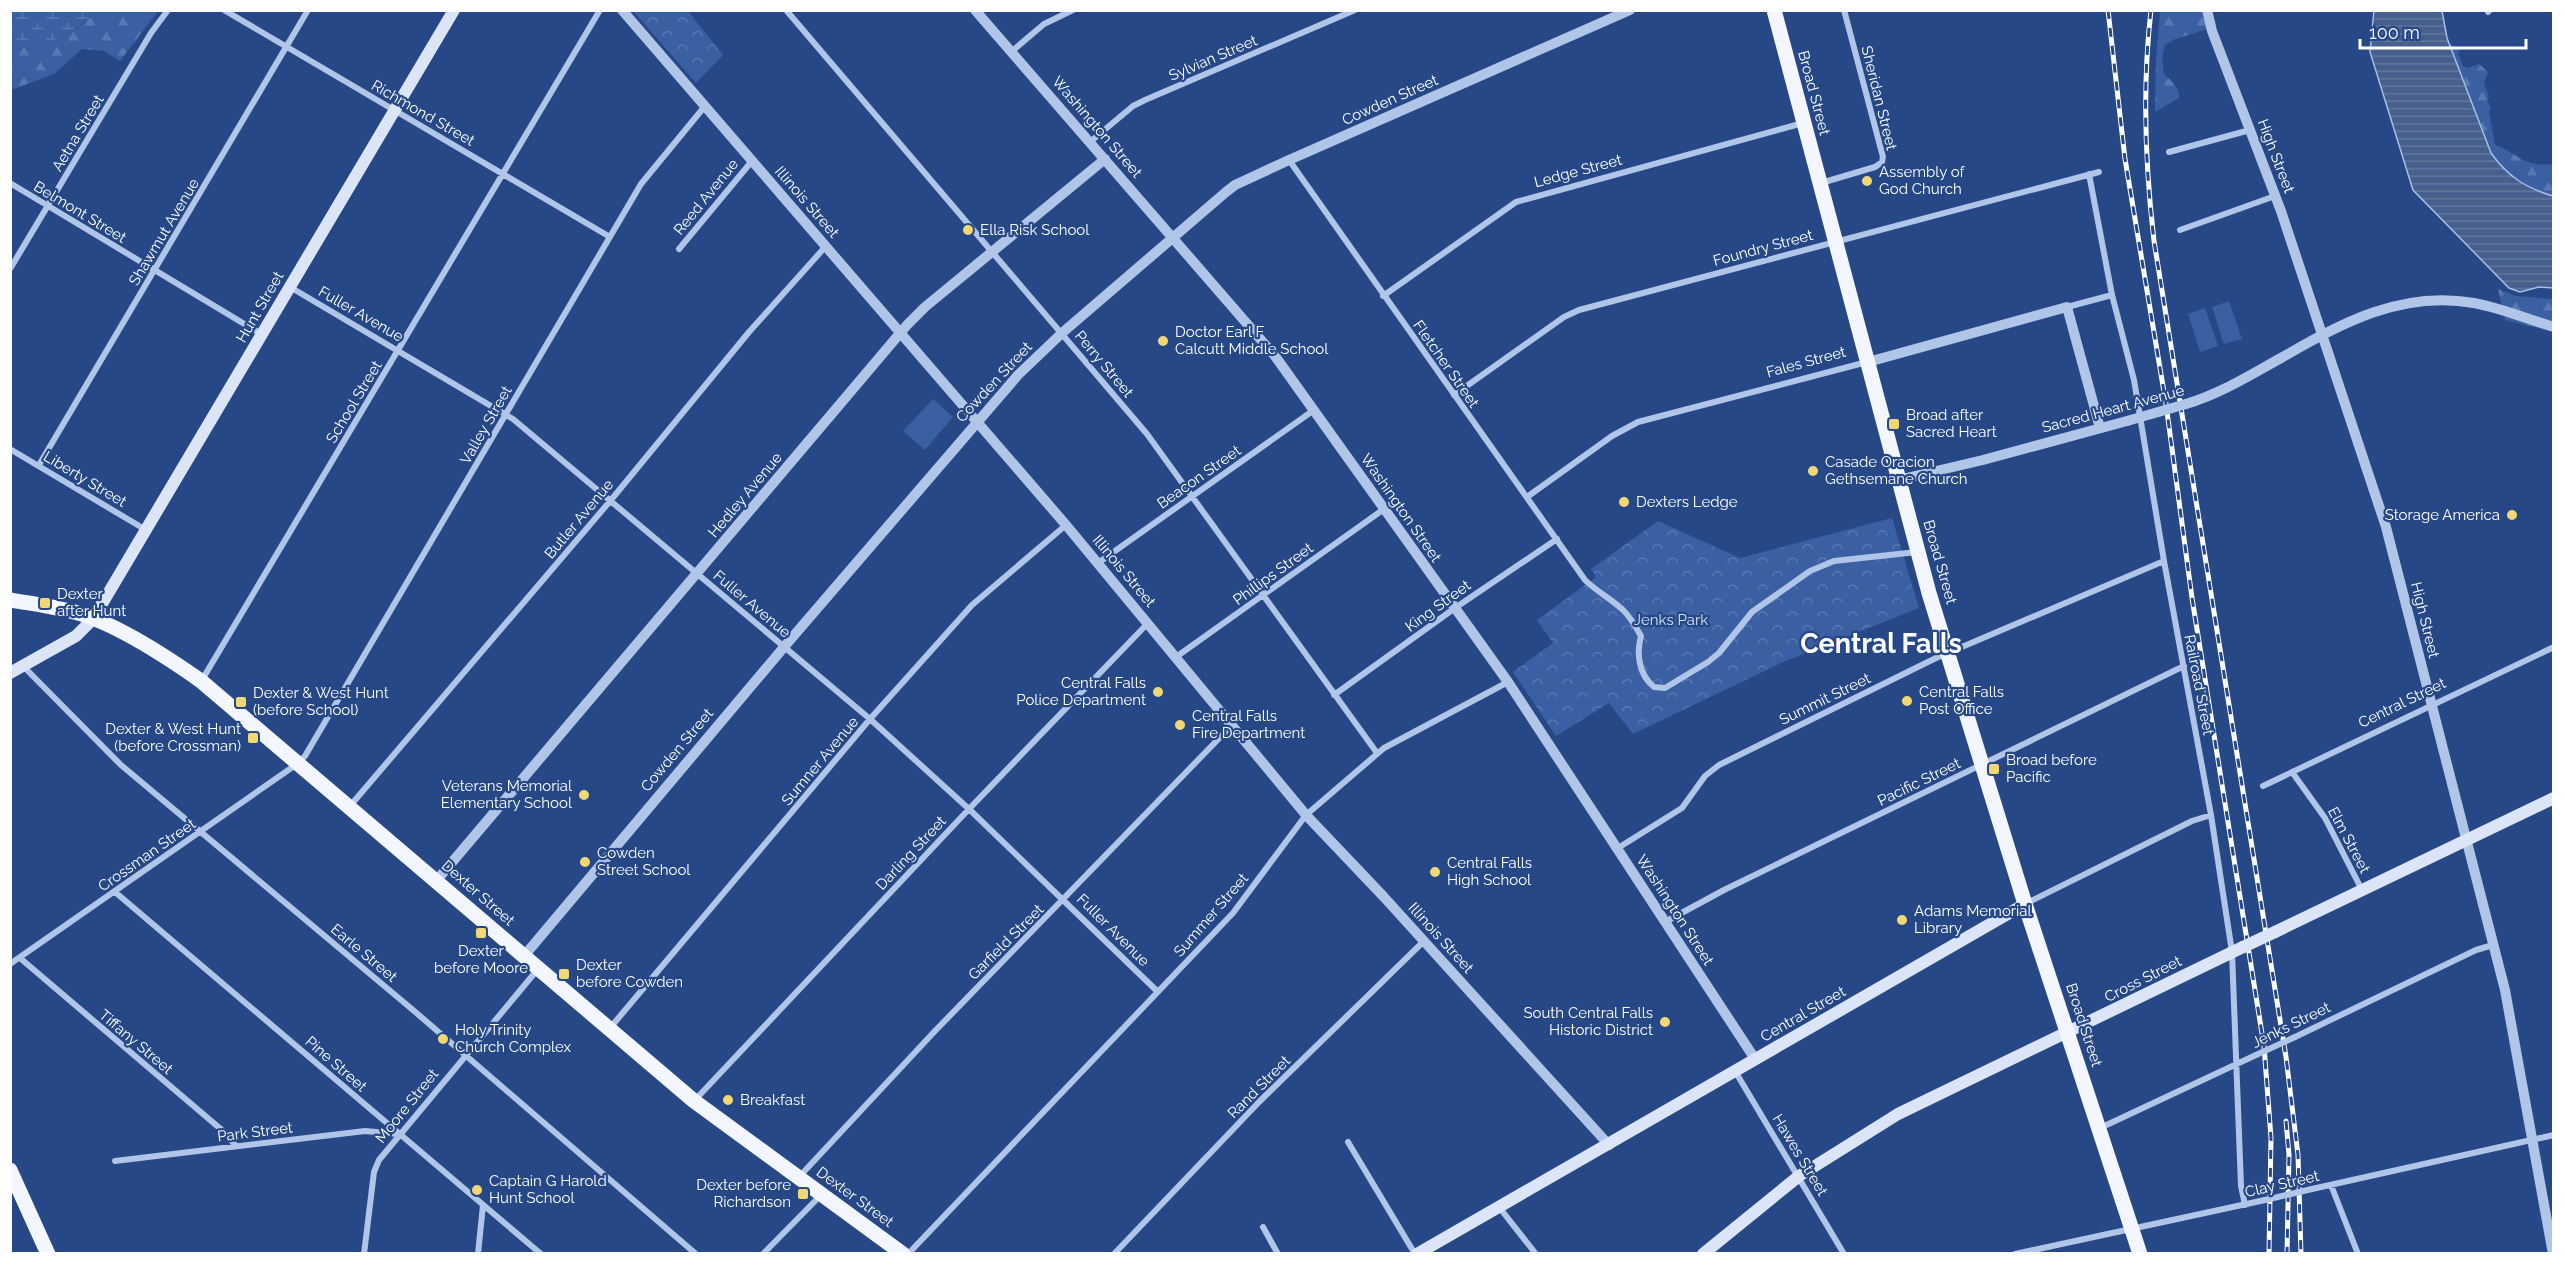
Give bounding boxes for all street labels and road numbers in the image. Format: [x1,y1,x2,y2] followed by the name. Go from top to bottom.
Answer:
[1166,31,1260,85] street label: Sylvian Street
[1857,44,1901,152] street label: Sheridan Street
[1794,49,1834,137] street label: Broad Street
[1339,71,1441,129] street label: Cowden Street
[1048,73,1146,181] street label: Washington Street
[368,76,478,150] street label: Richmond Street
[48,92,108,174] street label: Aetna Street
[2254,116,2298,196] street label: High Street
[1532,151,1624,191] street label: Ledge Street
[670,155,742,239] street label: Reed Avenue
[771,163,843,241] street label: Illinois Street
[125,175,203,289] street label: Shawmut Avenue
[30,177,130,247] street label: Belmont Street
[1711,226,1815,270] street label: Foundry Street
[232,268,288,346] street label: Hunt Street
[315,282,407,346] street label: Fuller Avenue
[1409,317,1483,411] street label: Fletcher Street
[1071,327,1137,401] street label: Perry Street
[952,338,1036,426] street label: Cowden Street
[1764,343,1848,381] street label: Fales Street
[322,358,386,446] street label: School Street
[2040,381,2186,437] street label: Sacred Heart Avenue
[456,383,516,467] street label: Valley Street
[1154,441,1244,513] street label: Beacon Street
[40,447,130,511] street label: Liberty Street
[704,449,786,541] street label: Hedley Avenue
[1357,450,1445,566] street label: Washington Street
[541,476,617,562] street label: Butler Avenue
[1919,518,1961,606] street label: Broad Street
[1089,531,1159,611] street label: Illinois Street
[1229,539,1317,609] street label: Phillips Street
[710,567,794,642] street label: Fuller Avenue
[1402,576,1474,636] street label: King Street
[2407,580,2443,660] street label: High Street
[2180,633,2218,737] street label: Railroad Street
[1776,669,1874,729] street label: Summit Street
[2355,674,2449,732] street label: Central Street
[637,705,717,795] street label: Cowden Street
[778,713,862,809] street label: Sumner Avenue
[1875,754,1963,810] street label: Pacific Street
[2324,804,2374,876] street label: Elm Street
[872,812,950,894] street label: Darling Street
[95,815,199,895] street label: Crossman Street
[1633,851,1717,969] street label: Washington Street
[438,856,518,930] street label: Dexter Street
[1170,870,1252,960] street label: Summer Street
[1073,890,1153,970] street label: Fuller Avenue
[1405,899,1477,977] street label: Illinois Street
[965,901,1047,983] street label: Garfield Street
[327,920,401,986] street label: Earle Street
[2101,952,2185,1006] street label: Cross Street
[2062,981,2106,1069] street label: Broad Street
[1757,982,1849,1046] street label: Central Street
[2249,998,2333,1052] street label: Jenks Street
[95,1006,177,1078] street label: Tiffany Street
[302,1032,370,1096] street label: Pine Street
[1224,1052,1294,1122] street label: Rand Street
[372,1065,442,1147] street label: Moore Street
[1769,1111,1831,1199] street label: Hawes Street
[216,1118,294,1146] street label: Park Street
[813,1163,897,1231] street label: Dexter Street
[2243,1167,2321,1201] street label: Clay Street

